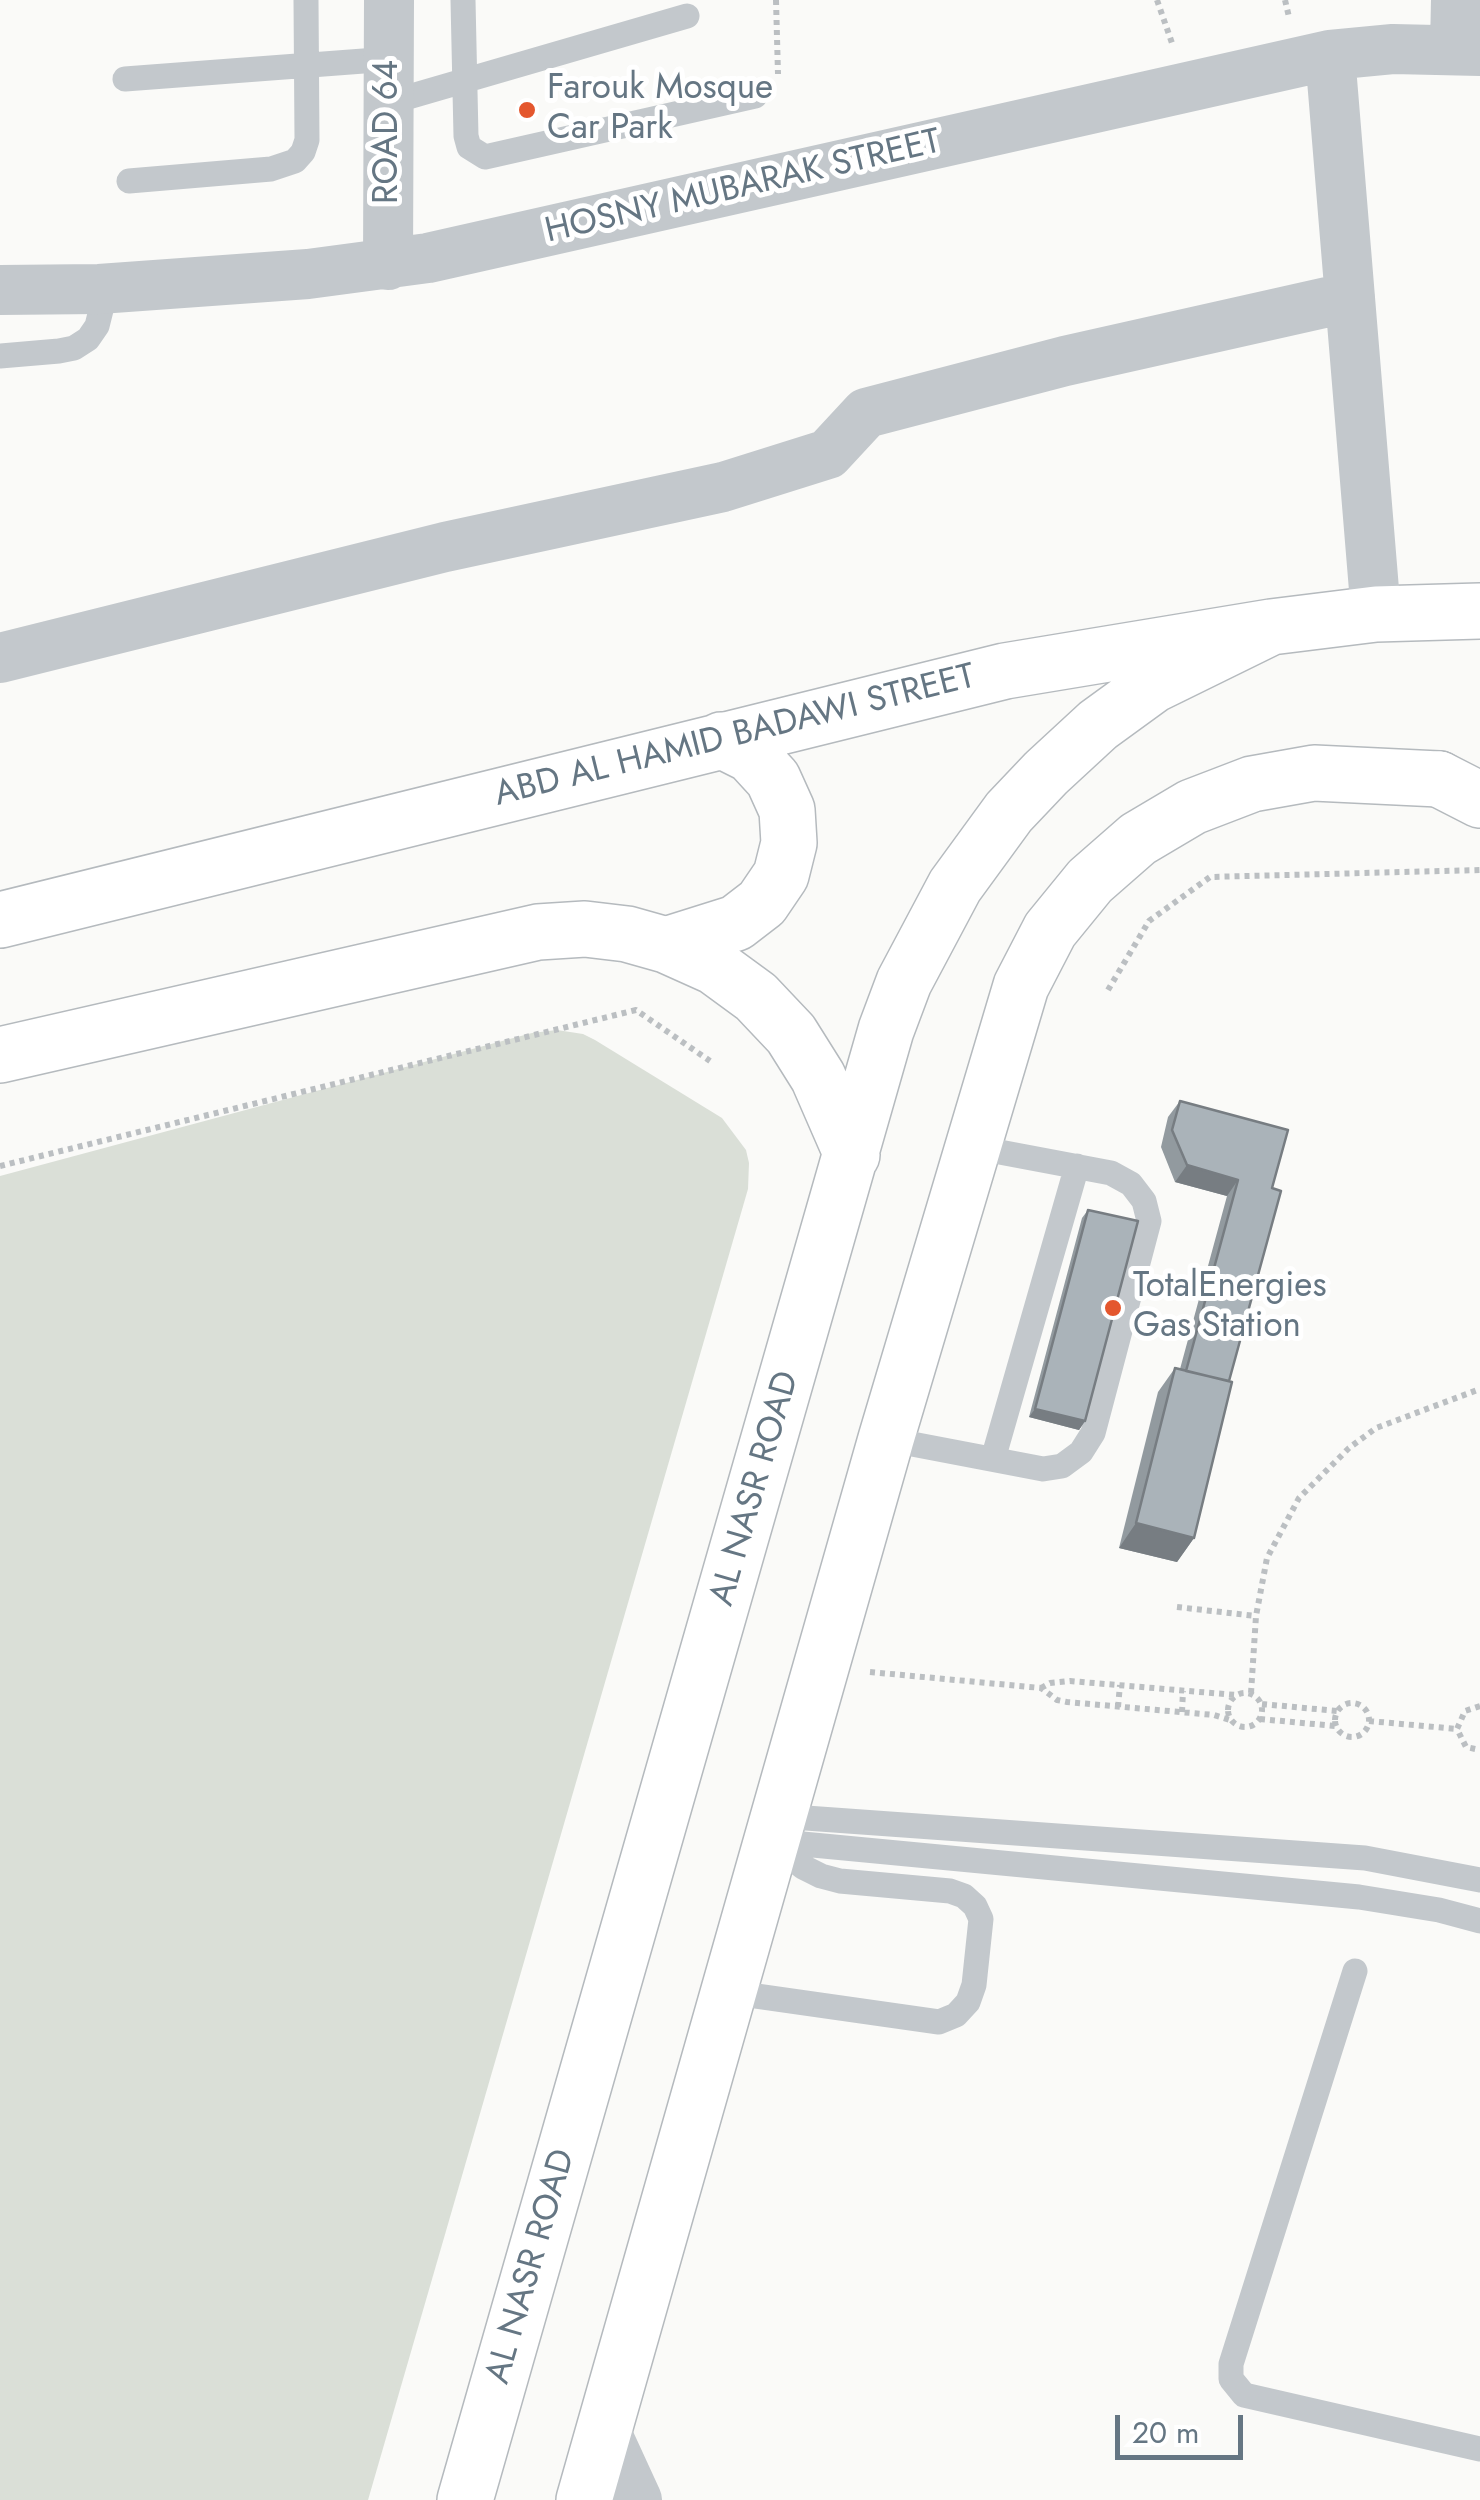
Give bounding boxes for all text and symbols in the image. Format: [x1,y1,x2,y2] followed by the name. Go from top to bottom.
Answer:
[368,60,410,204] street label: ROAD 64
[547,69,773,151] place label: Farouk Mosque Car Park
[516,99,538,121] marker: Farouk Mosque Car Park
[541,122,945,254] street label: HOSNY MUBARAK STREET
[490,657,980,817] street label: ABD AL HAMID BADAWI STREET
[1133,1267,1326,1349] place label: TotalEnergies Gas Station
[1102,1297,1124,1319] marker: TotalEnergies Gas Station
[702,1367,810,1611] street label: AL NASR ROAD
[478,2145,586,2389] street label: AL NASR ROAD
[1120,2395,1248,2457] scale bar
[1132,2411,1199,2454] text: 20 m

